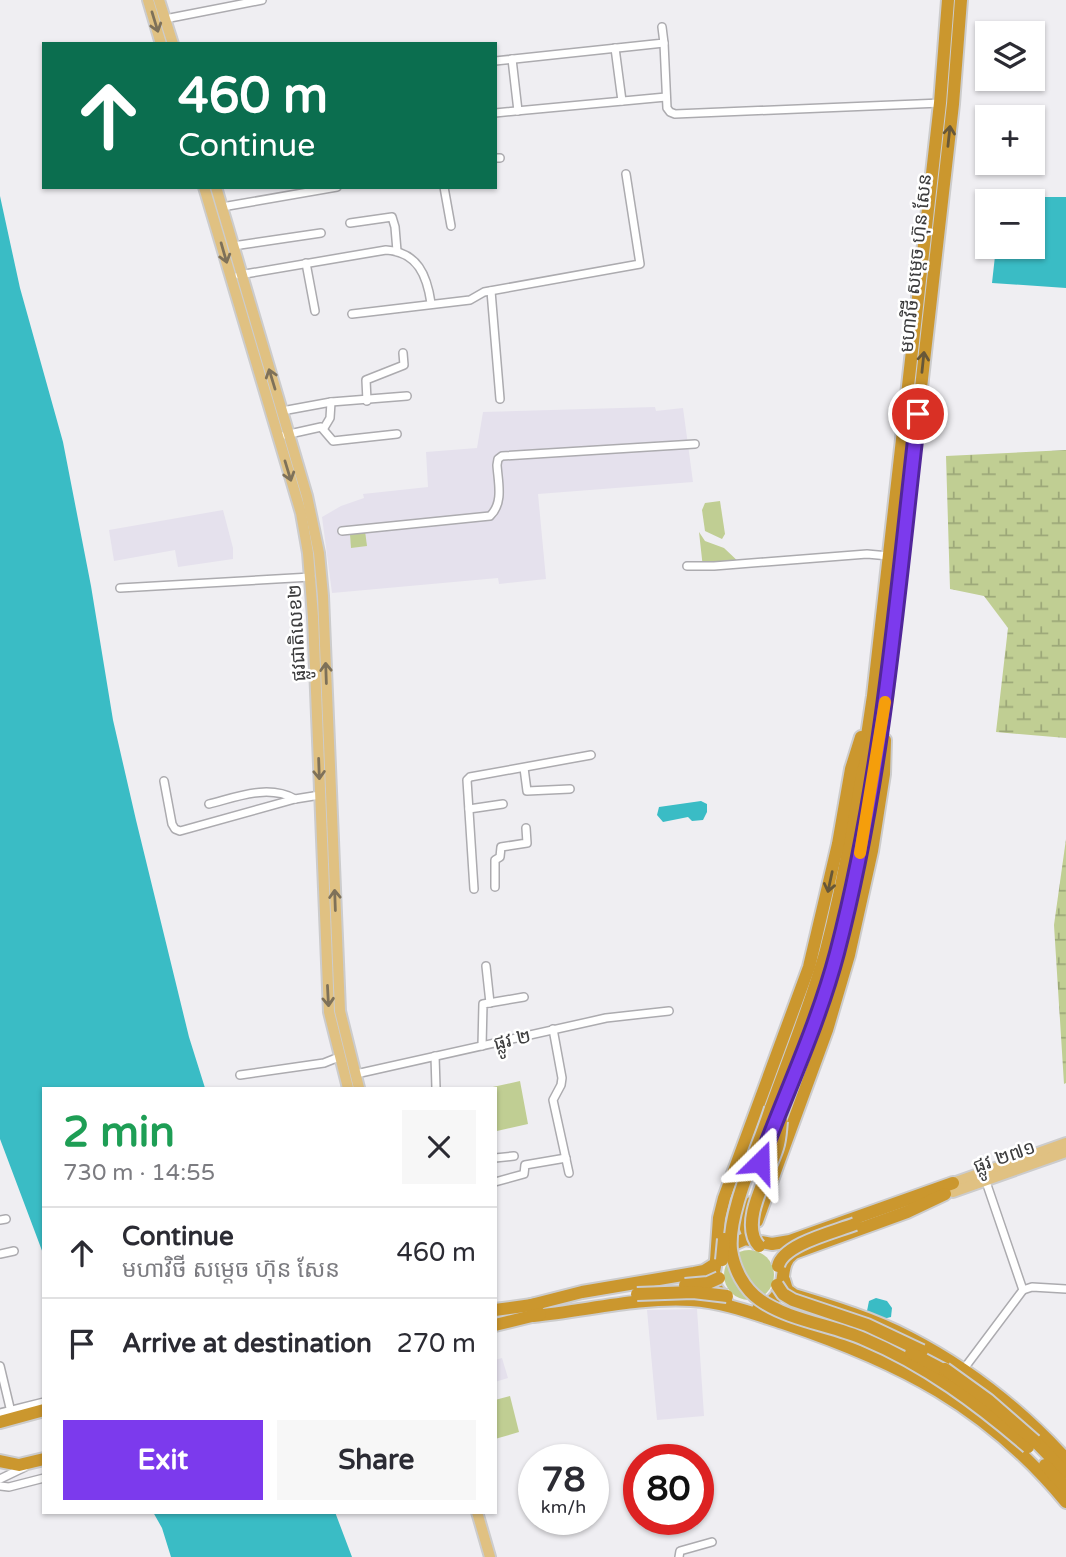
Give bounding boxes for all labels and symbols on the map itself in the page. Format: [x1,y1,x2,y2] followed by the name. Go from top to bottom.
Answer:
[149,11,162,33] one-way arrow
[943,125,956,148] one-way arrow
[895,172,938,354] street label: មហាវិថី សម្តេច ហ៊ុន សែន
[218,241,231,263] one-way arrow
[917,351,930,374] one-way arrow
[265,368,278,390] one-way arrow
[888,384,948,444] pin
[283,460,296,482] one-way arrow
[283,583,316,682] street label: ផ្លូវជាតិលេខ២
[320,662,333,685] one-way arrow
[313,757,326,780] one-way arrow
[822,870,836,893] one-way arrow
[329,889,342,912] one-way arrow
[321,985,334,1008] one-way arrow
[491,1025,534,1060] street label: ផ្លូវ ២
[723,1125,797,1199] position arrow
[970,1136,1040,1183] street label: ផ្លូវ ២៧១
[623,1444,714,1535] speed limit sign: 80

